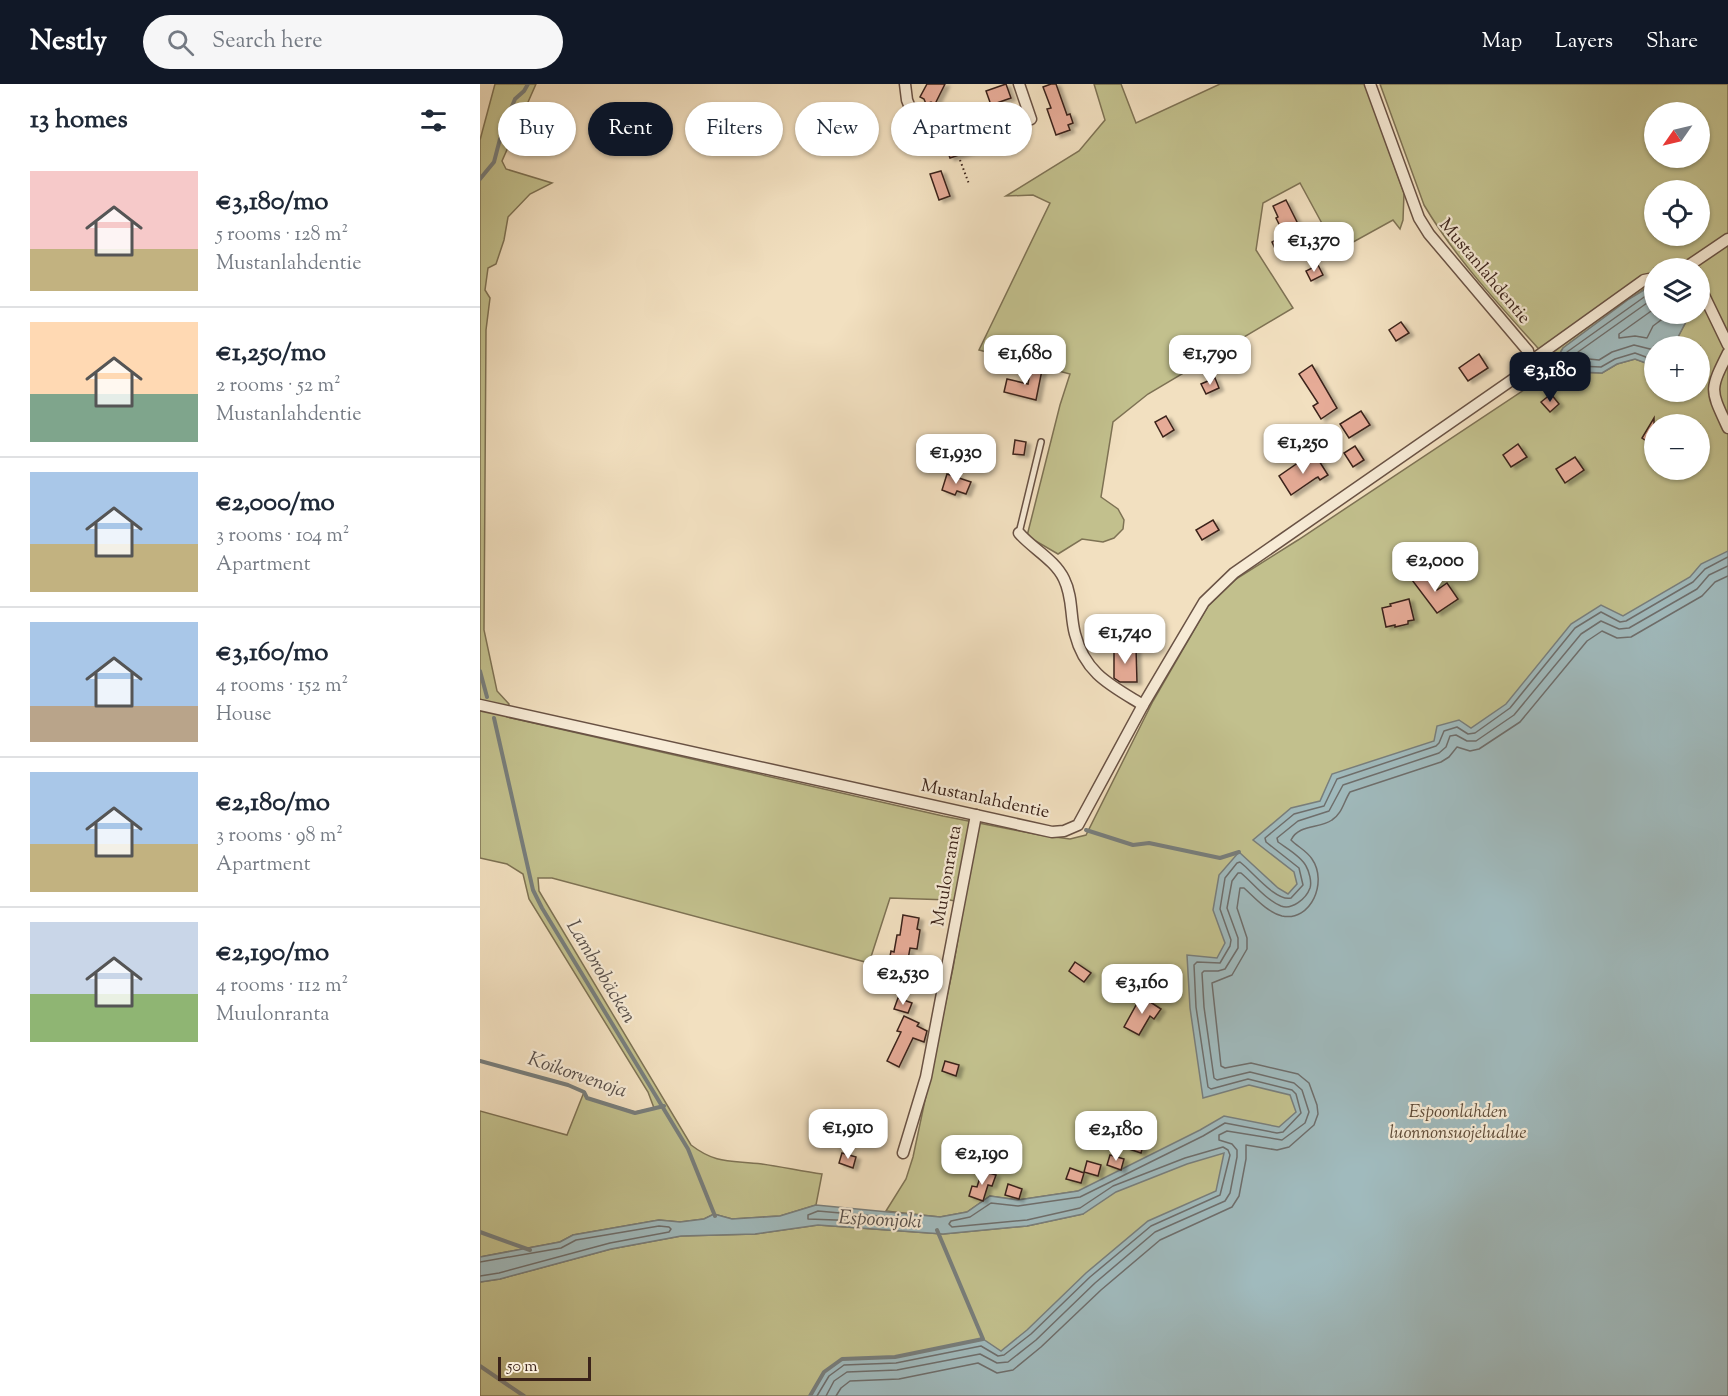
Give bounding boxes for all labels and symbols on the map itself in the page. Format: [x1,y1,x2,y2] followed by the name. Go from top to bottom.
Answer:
[1644,102,1710,168] north arrow
[1432,213,1536,331] street label: Mustanlahdentie
[1265,222,1363,273] pin: €1,370
[976,335,1074,386] pin: €1,680
[1161,335,1259,386] pin: €1,790
[1501,352,1599,403] pin: €3,180
[1254,424,1352,475] pin: €1,250
[907,434,1005,485] pin: €1,930
[1386,542,1484,593] pin: €2,000
[1076,614,1174,665] pin: €1,740
[918,774,1052,826] street label: Mustanlahdentie
[926,823,970,929] street label: Muulonranta
[558,915,643,1030] water label: Lambrobäcken
[854,955,952,1006] pin: €2,530
[1093,964,1191,1015] pin: €3,160
[523,1045,631,1107] water label: Koikorvenoja
[1389,1100,1527,1147] park label: Espoonlahden luonnonsuojelualue
[799,1109,897,1160] pin: €1,910
[1067,1111,1165,1162] pin: €2,180
[933,1135,1031,1186] pin: €2,190
[837,1204,923,1238] water label: Espoonjoki
[498,1354,591,1382] scale bar

